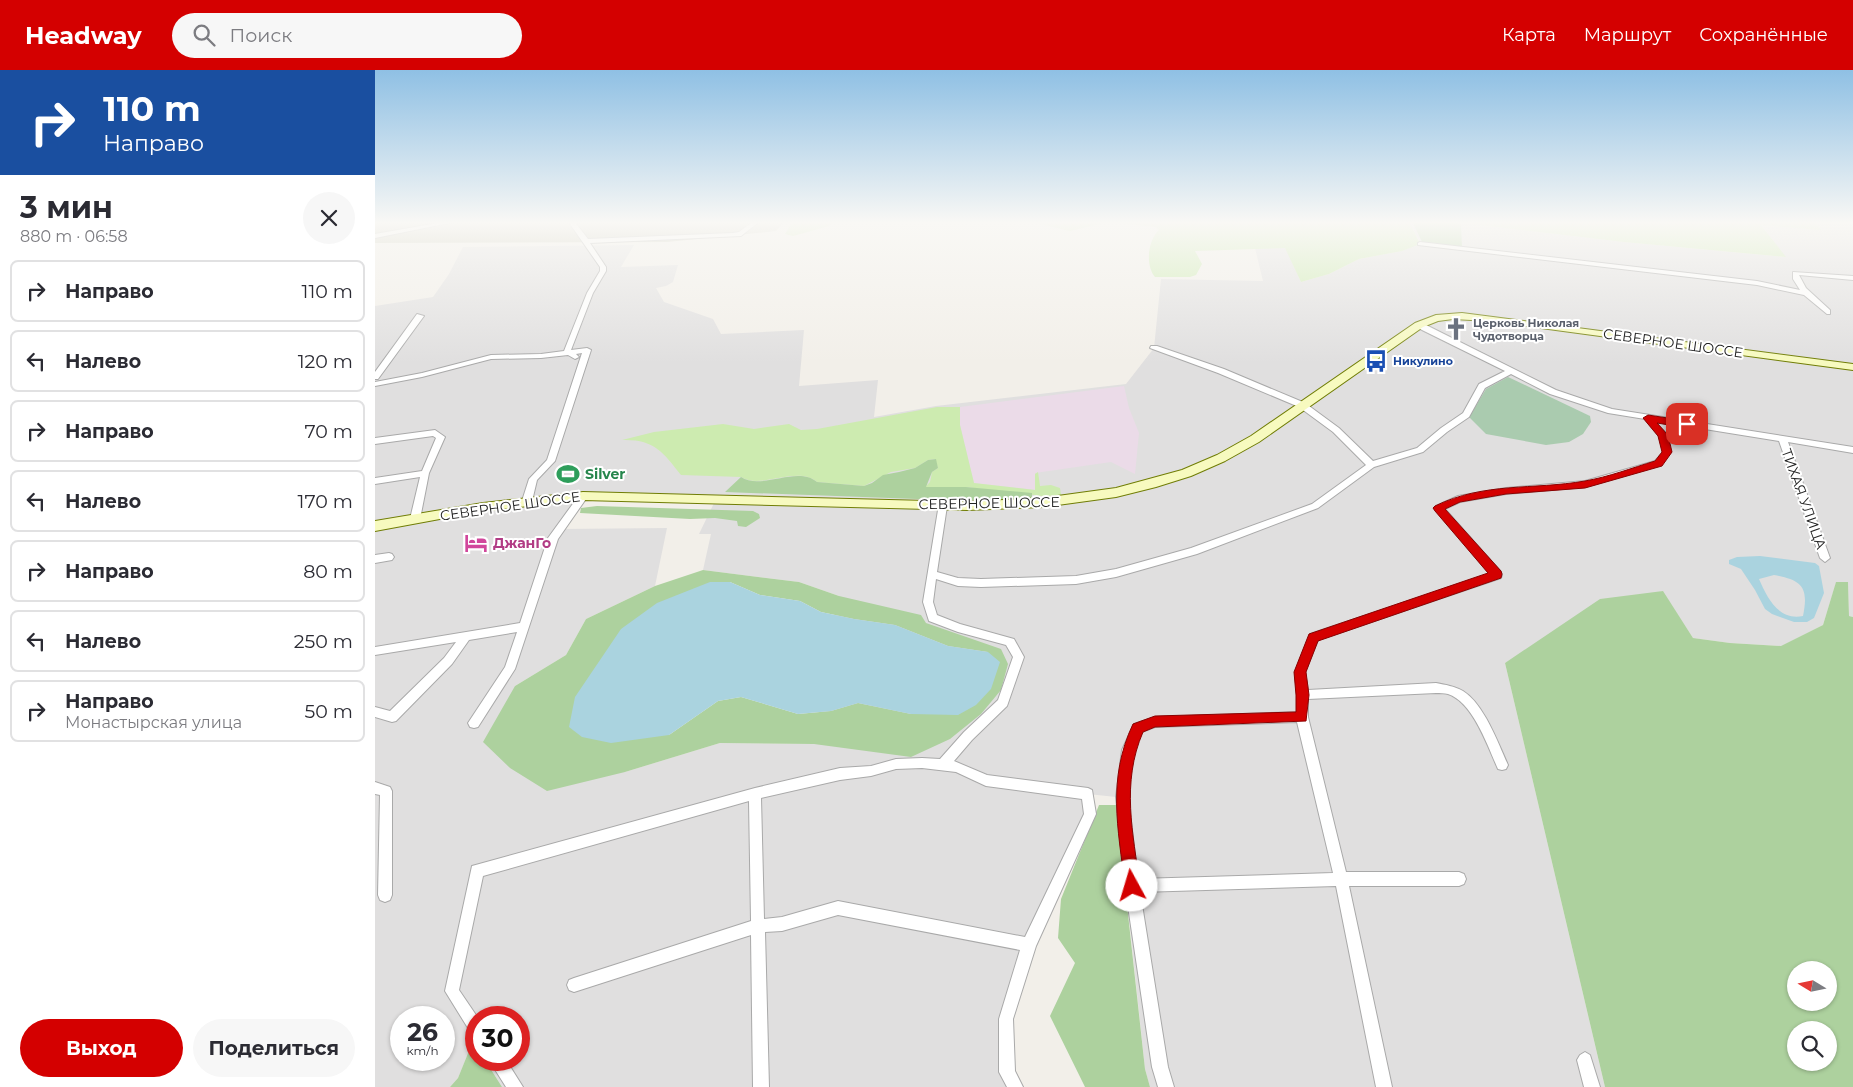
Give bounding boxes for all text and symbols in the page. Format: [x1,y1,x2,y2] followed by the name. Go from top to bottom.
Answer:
[172,13,522,58] search box
[25,21,142,50] text: Headway
[190,21,218,49] icon: search
[230,24,292,47] text: Поиск
[1502,24,1556,46] text: Карта
[1584,24,1671,46] text: Маршрут
[1699,24,1828,46] text: Сохранённые
[103,87,201,130] text: 110 m
[20,90,85,155] icon: right
[103,130,204,157] text: Направо
[20,189,113,226] text: 3 мин
[303,192,355,244] button: close
[20,227,128,246] text: 880 m · 06:58
[22,277,50,305] icon: right
[65,280,154,303] text: Направо
[302,280,353,303] text: 110 m
[1443,316,1469,342] church icon: Церковь Николая Чудотворца
[1473,316,1579,343] place label: Церковь Николая Чудотворца
[1602,324,1744,362] street label: СЕВЕРНОЕ ШОССЕ
[22,347,50,375] icon: left
[1363,348,1389,374] bus stop icon: Никулино
[65,350,141,373] text: Налево
[298,350,353,373] text: 120 m
[1393,354,1453,368] place label: Никулино
[1666,403,1708,445] pin
[1673,410,1701,438] icon: arrive
[22,417,50,445] icon: right
[65,420,154,443] text: Направо
[304,420,353,443] text: 70 m
[1777,446,1831,552] street label: ТИХАЯ УЛИЦА
[555,461,581,487] sports icon: Silver
[585,465,625,483] place label: Silver
[22,487,50,515] icon: left
[439,487,581,525] street label: СЕВЕРНОЕ ШОССЕ
[65,490,141,513] text: Налево
[298,490,353,513] text: 170 m
[918,493,1060,513] street label: СЕВЕРНОЕ ШОССЕ
[463,530,489,556] hotel icon: ДжанГо
[493,534,551,552] place label: ДжанГо
[22,557,50,585] icon: right
[65,560,154,583] text: Направо
[303,560,353,583] text: 80 m
[22,627,50,655] icon: left
[65,630,141,653] text: Налево
[294,630,353,653] text: 250 m
[65,690,154,713] text: Направо
[22,697,50,725] icon: right
[305,700,353,723] text: 50 m
[65,713,242,732] text: Монастырская улица
[1105,859,1157,911] position arrow
[1787,961,1837,1011] north arrow
[1787,961,1837,1071] map controls
[465,1006,530,1071] speed limit sign: 30
[407,1017,438,1047] text: 26
[20,1019,183,1077] button: Выход
[193,1019,355,1077] button: Поделиться
[1787,1021,1837,1071] button: search
[406,1043,439,1058] text: km/h

